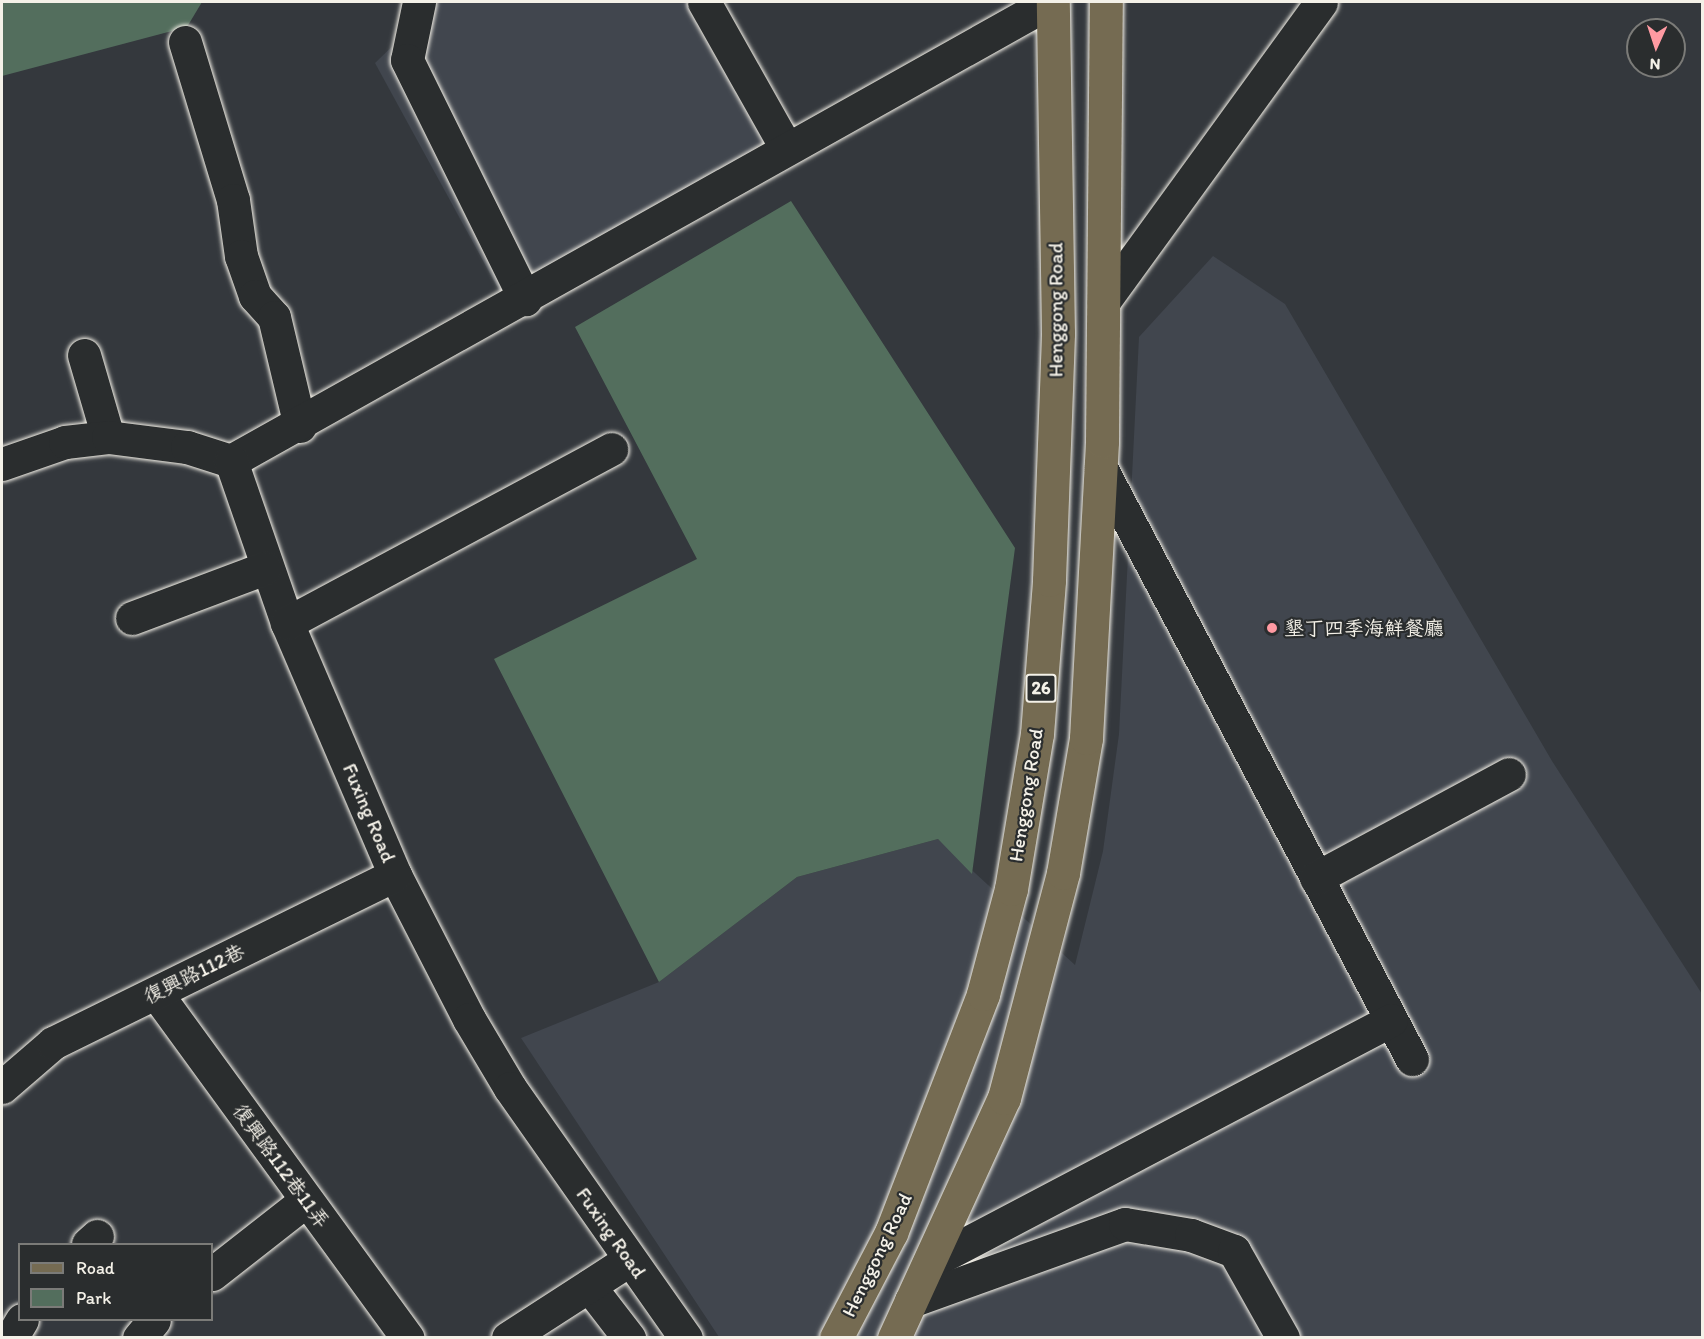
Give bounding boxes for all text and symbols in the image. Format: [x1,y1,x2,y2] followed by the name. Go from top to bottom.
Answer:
[1626,18,1686,78] north arrow
[1649,55,1661,74] text: N
[1044,243,1068,377] street label: Henggong Road
[1284,616,1444,640] place label: 墾丁四季海鮮餐廳
[1265,621,1279,635] marker: 墾丁四季海鮮餐廳
[1024,673,1058,703] road number: 26
[1004,727,1048,863] street label: Henggong Road
[338,760,400,866] street label: Fuxing Road
[140,939,248,1009] street label: 復興路112巷
[228,1099,334,1233] street label: 復興路112巷11弄
[571,1183,651,1283] street label: Fuxing Road
[837,1189,917,1321] street label: Henggong Road
[18,1243,213,1321] legend
[76,1257,115,1279] text: Road
[76,1287,111,1309] text: Park

